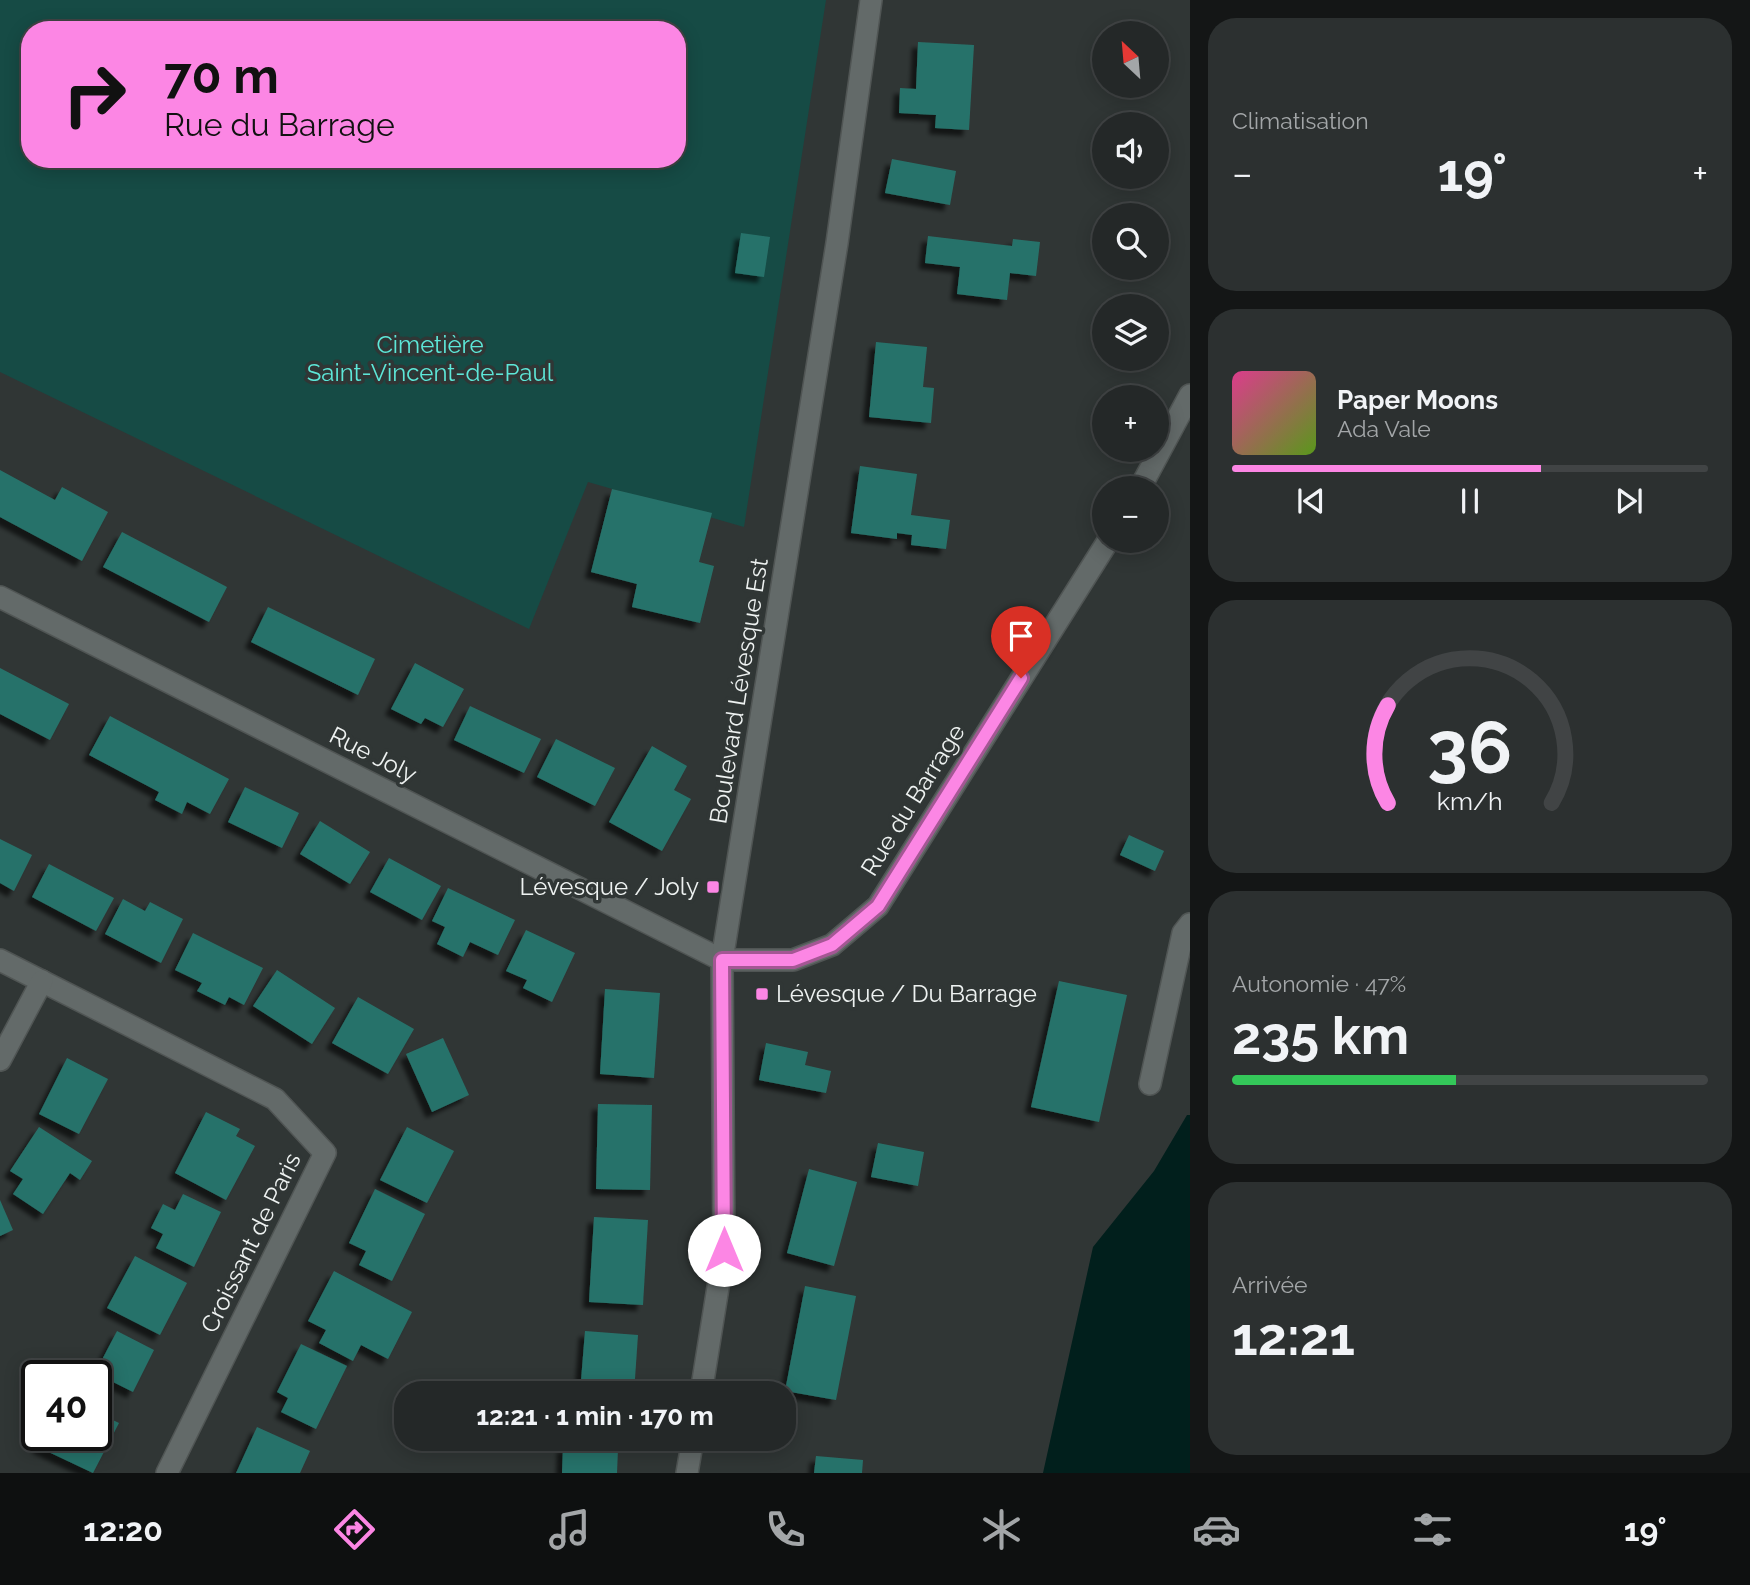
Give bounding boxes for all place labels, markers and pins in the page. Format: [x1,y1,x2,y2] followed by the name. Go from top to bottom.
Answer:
[991,606,1051,678] pin
[519,872,699,901] place label: Lévesque / Joly
[705,879,721,895] marker: Lévesque / Joly
[776,979,1037,1008] place label: Lévesque / Du Barrage
[754,986,770,1002] marker: Lévesque / Du Barrage

